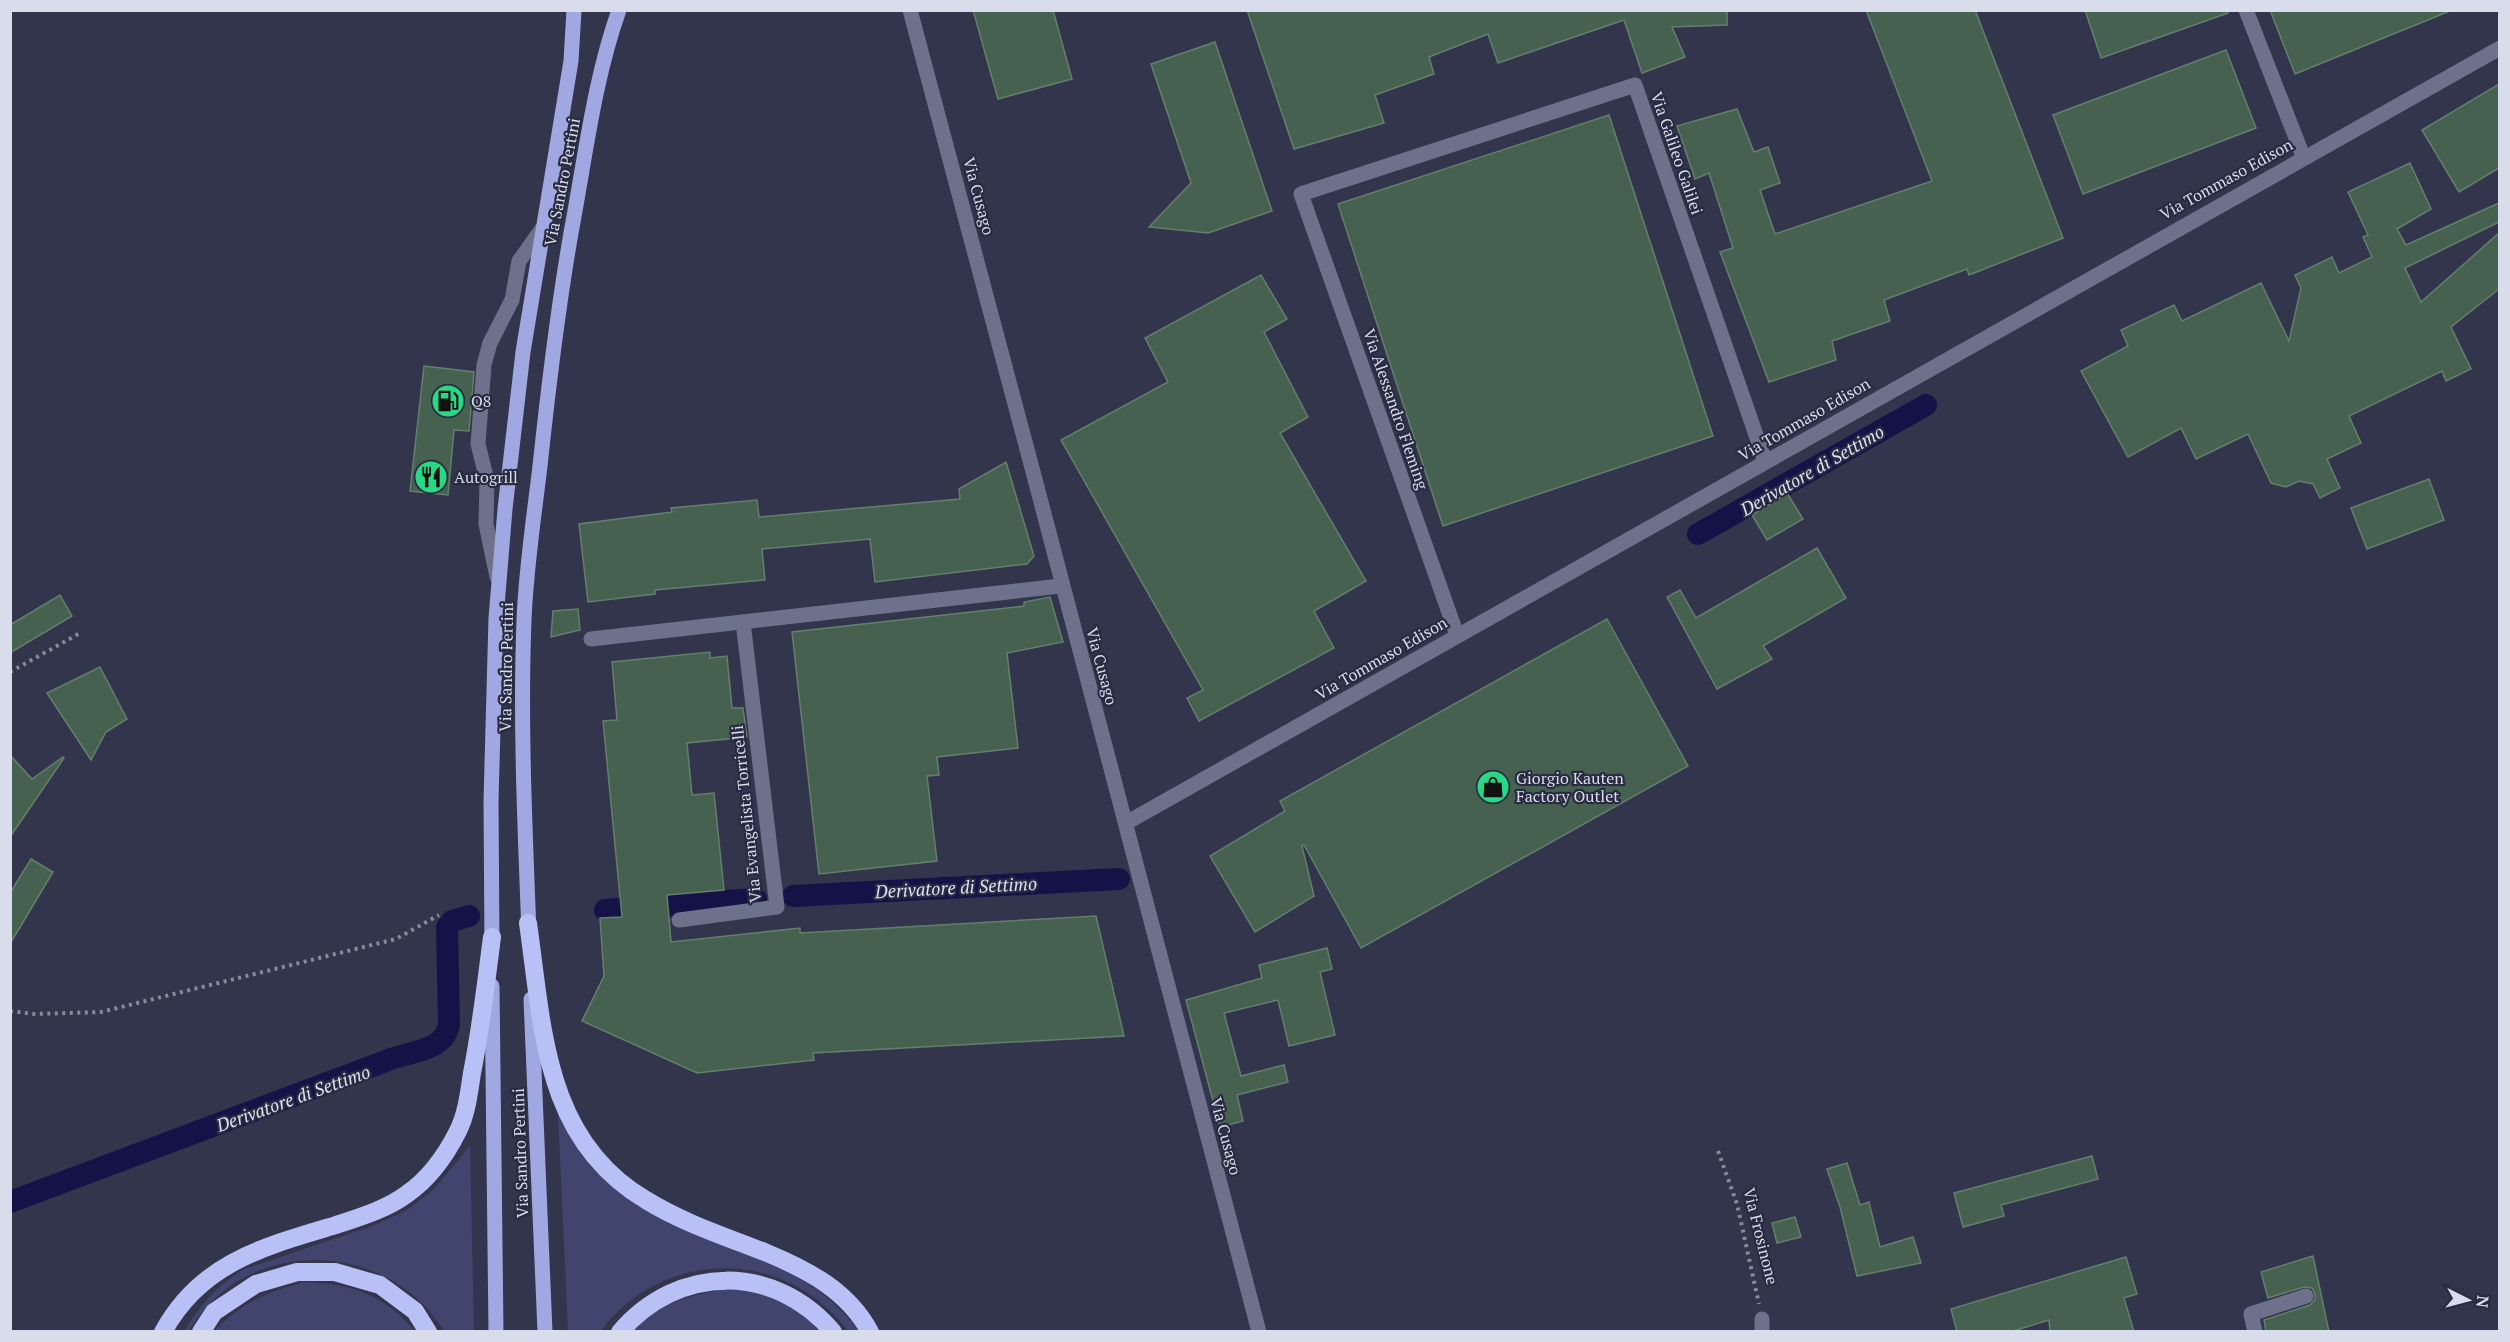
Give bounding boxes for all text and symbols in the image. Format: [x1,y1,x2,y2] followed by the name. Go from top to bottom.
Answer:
[1646,89,1708,217] street label: Via Galileo Galilei
[539,116,585,248] street label: Via Sandro Pertini
[2155,133,2297,225] street label: Via Tommaso Edison
[958,155,1000,237] street label: Via Cusago
[1358,326,1434,493] street label: Via Alessandro Fleming
[1734,372,1874,466] street label: Via Tommaso Edison
[430,383,466,419] fuel station icon: Q8
[471,390,491,412] place label: Q8
[1735,419,1888,521] water label: Derivatore di Settimo
[413,459,449,495] restaurant icon: Autogrill
[454,466,518,488] place label: Autogrill
[494,602,518,732] street label: Via Sandro Pertini
[1311,611,1451,705] street label: Via Tommaso Edison
[1081,625,1123,707] street label: Via Cusago
[726,724,766,904] street label: Via Evangelista Torricelli
[1516,767,1624,807] place label: Giorgio Kauten Factory Outlet
[1475,769,1511,805] shop icon: Giorgio Kauten Factory Outlet
[873,871,1038,903] water label: Derivatore di Settimo
[212,1059,373,1137] water label: Derivatore di Settimo
[507,1087,533,1218] street label: Via Sandro Pertini
[1205,1095,1247,1177] street label: Via Cusago
[1738,1185,1784,1287] street label: Via Frosinone
[2438,1270,2498,1330] north arrow
[2471,1294,2494,1309] text: N

